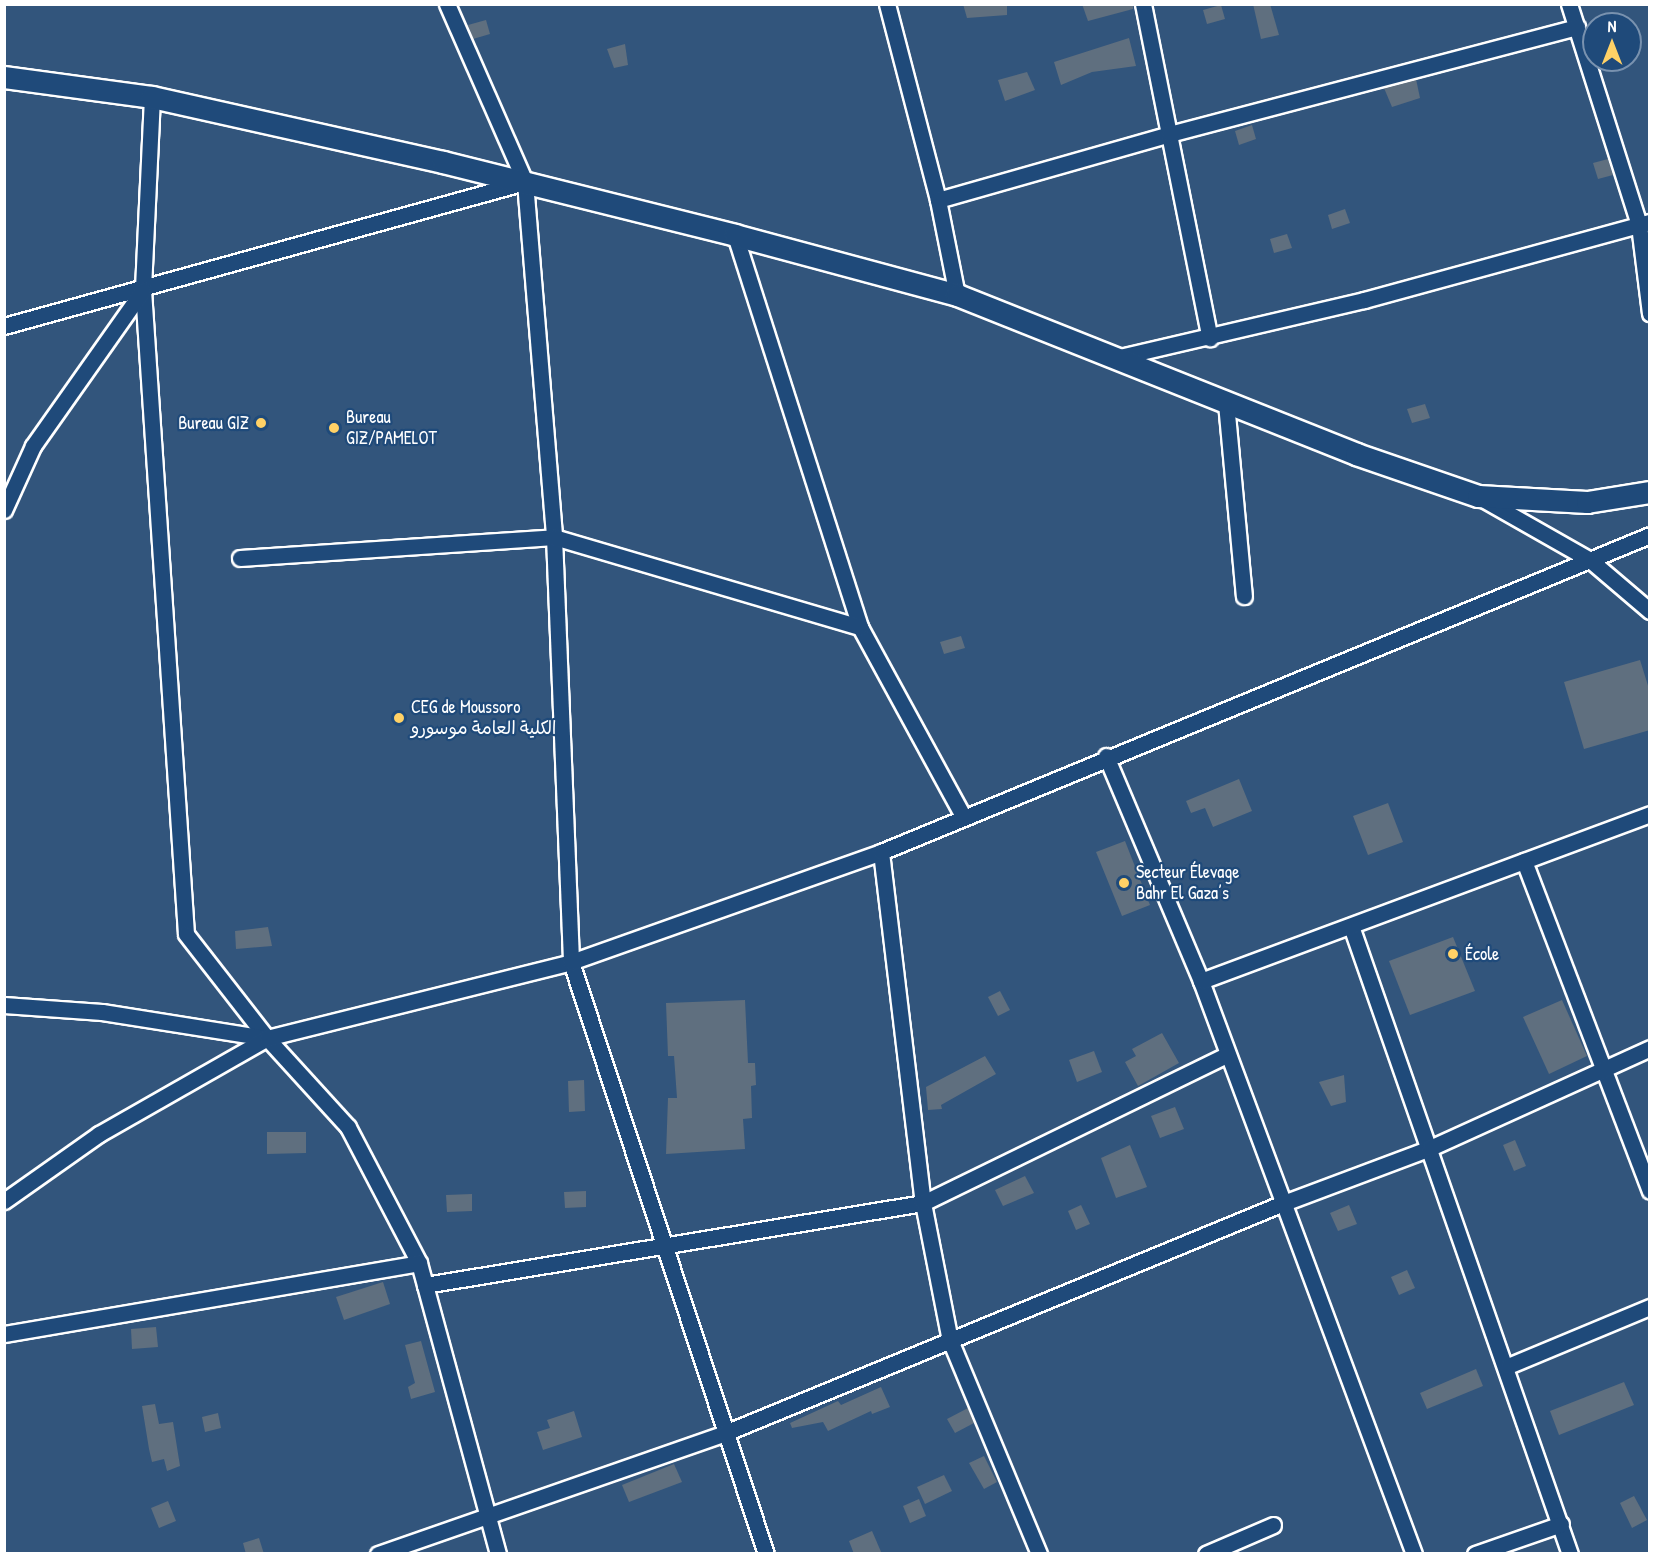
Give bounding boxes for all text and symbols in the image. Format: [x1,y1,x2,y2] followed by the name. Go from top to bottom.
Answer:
[1582,12,1642,72] north arrow
[1608,15,1616,37] text: N
[346,407,437,450] place label: Bureau GIZ/PAMELOT
[178,412,249,434] place label: Bureau GIZ
[254,416,268,430] marker: Bureau GIZ
[327,421,341,435] marker: Bureau GIZ/PAMELOT
[411,697,556,740] place label: CEG de Moussoro الكلية العامة موسورو
[392,711,406,725] marker: CEG de Moussoro الكلية العامة موسورو
[1136,862,1239,904] place label: Secteur Élevage Bahr El Gaza’s
[1117,876,1131,890] marker: Secteur Élevage Bahr El Gaza’s
[1465,943,1499,965] place label: École
[1446,947,1460,961] marker: École

